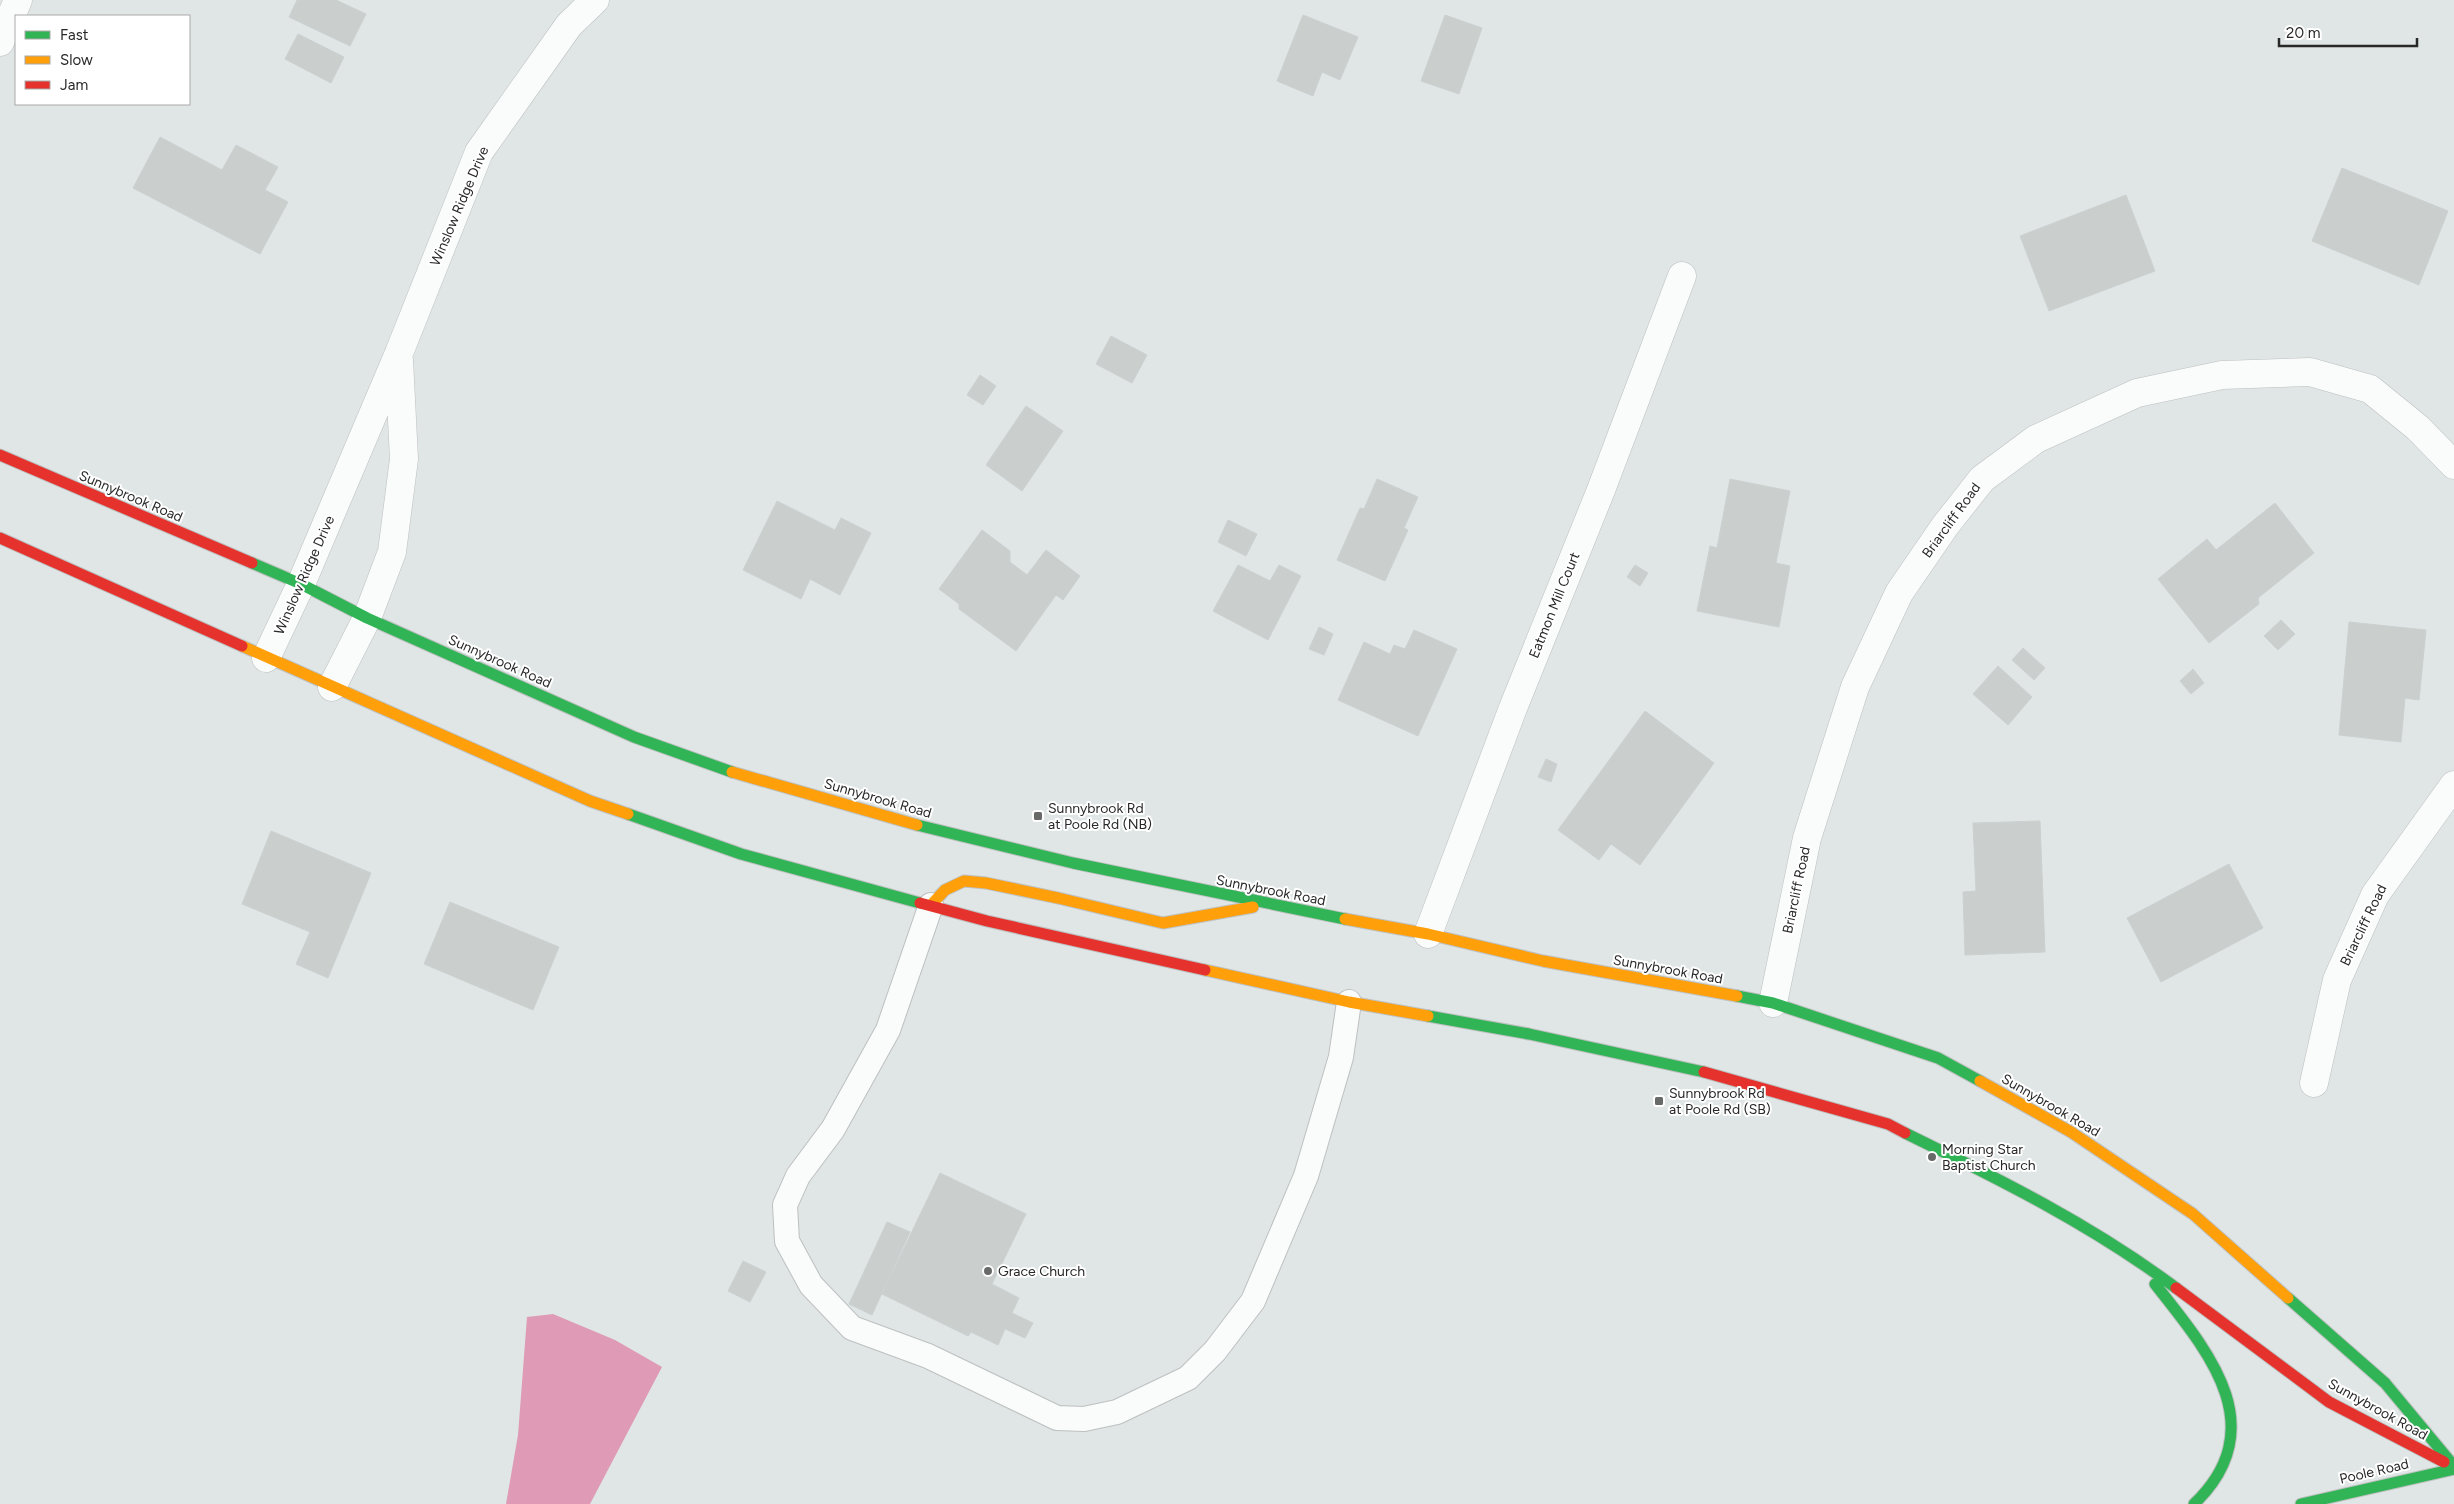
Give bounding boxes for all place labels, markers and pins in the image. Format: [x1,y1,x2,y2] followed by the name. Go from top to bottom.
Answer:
[1048,800,1152,833] place label: Sunnybrook Rd at Poole Rd (NB)
[1032,810,1044,822] marker: Sunnybrook Rd at Poole Rd (NB)
[1669,1085,1771,1118] place label: Sunnybrook Rd at Poole Rd (SB)
[1653,1095,1665,1107] marker: Sunnybrook Rd at Poole Rd (SB)
[1942,1141,2036,1174] place label: Morning Star Baptist Church
[1926,1151,1938,1163] marker: Morning Star Baptist Church
[998,1263,1085,1280] place label: Grace Church
[982,1265,994,1277] marker: Grace Church

